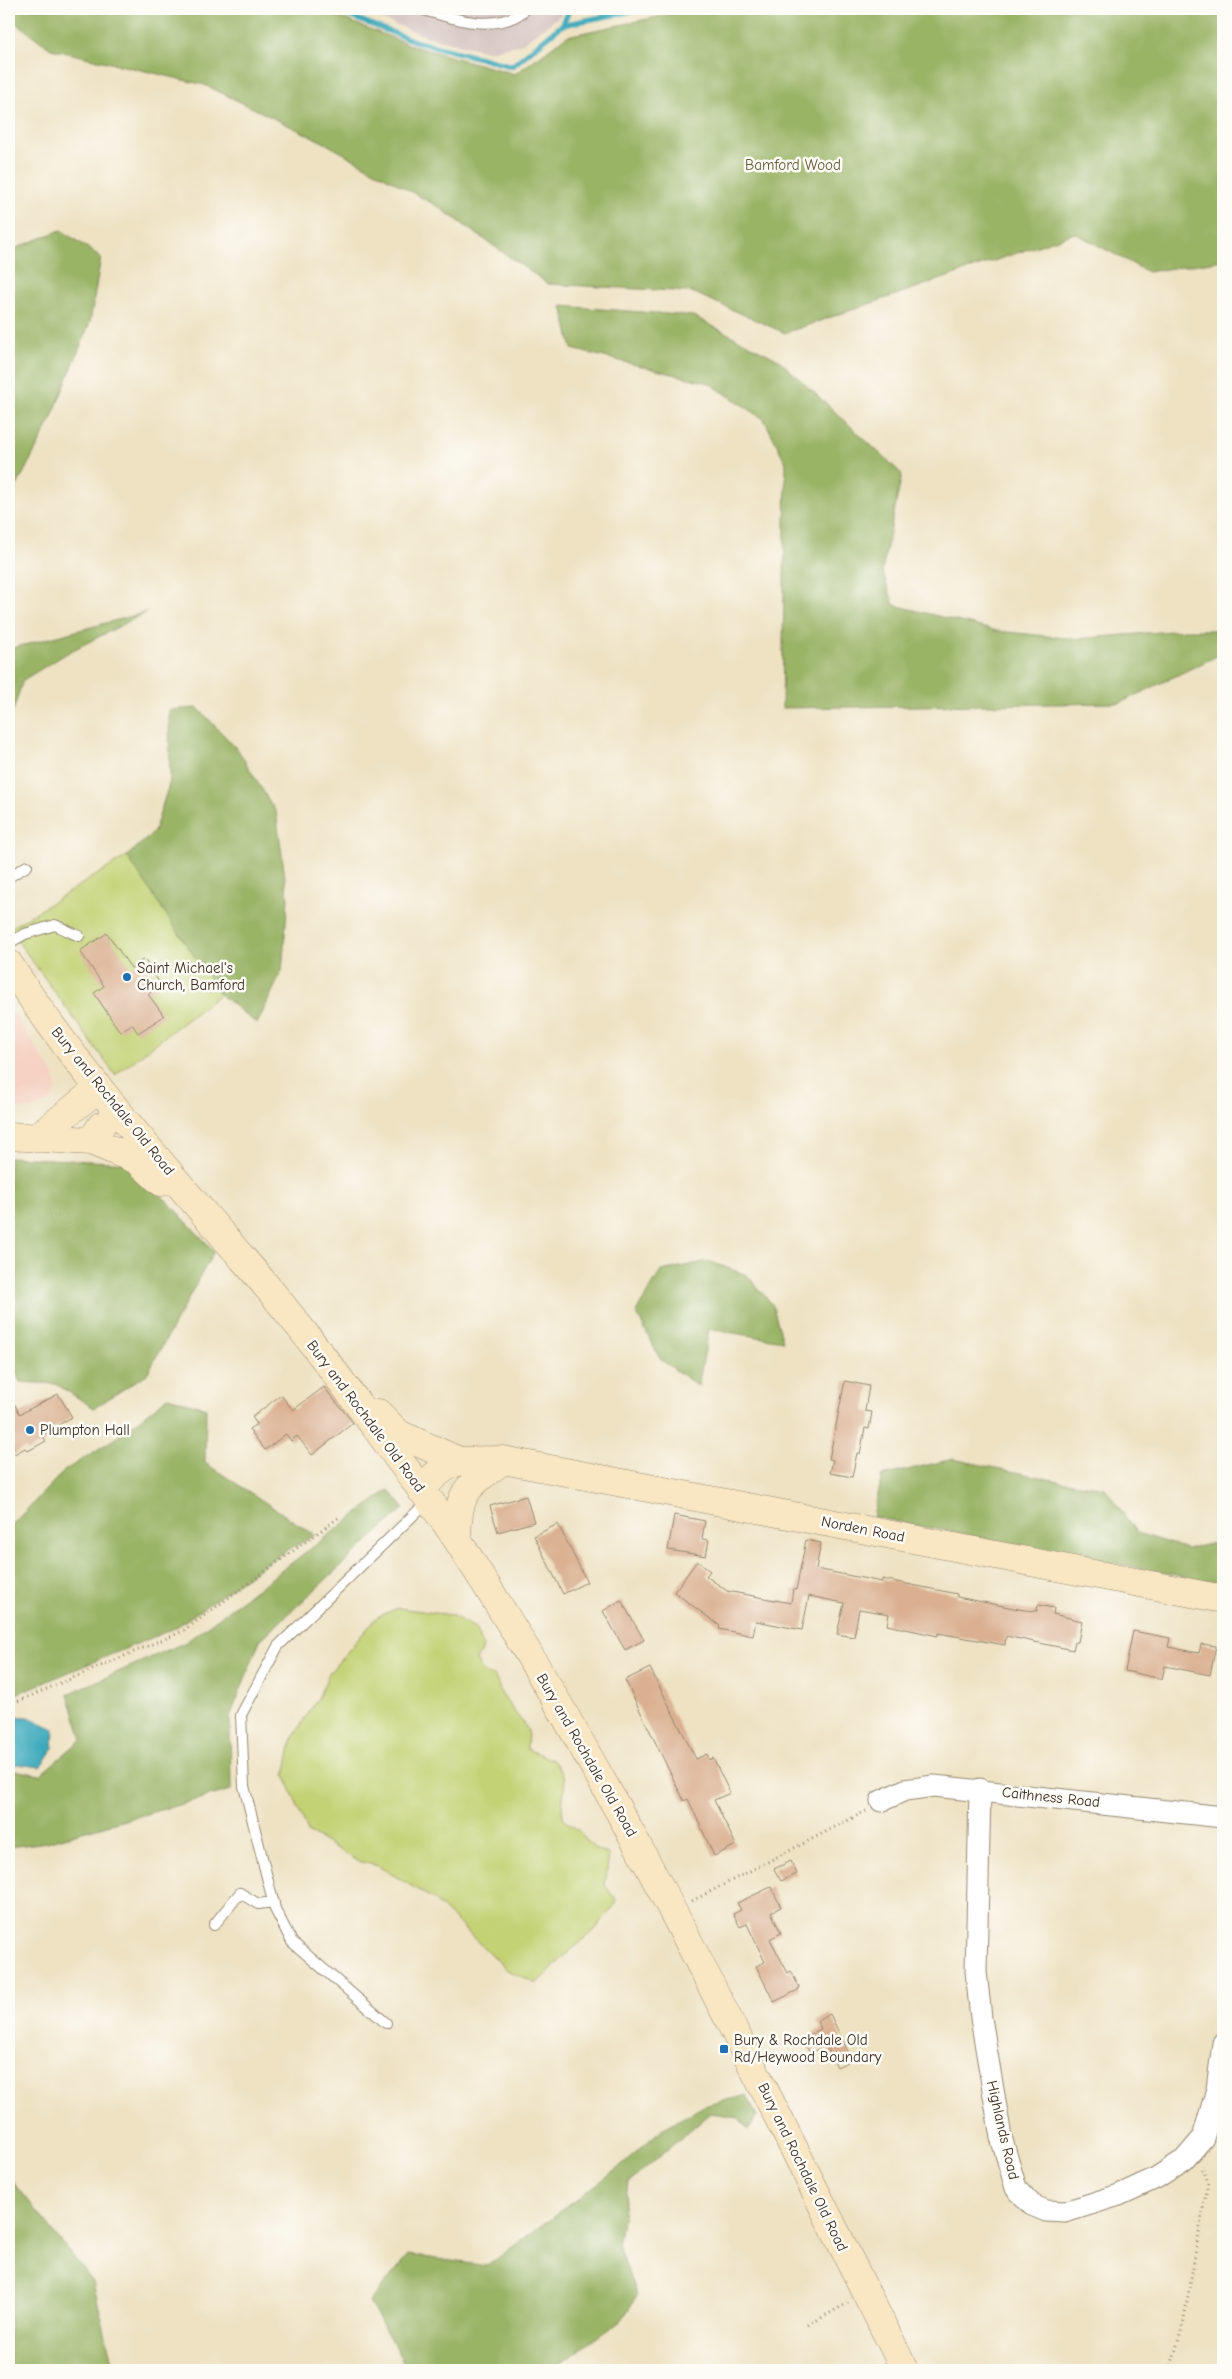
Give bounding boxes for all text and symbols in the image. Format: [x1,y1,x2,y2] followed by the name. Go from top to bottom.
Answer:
[745,156,841,174] park label: Bamford Wood
[137,959,245,994] place label: Saint Michael's Church, Bamford
[121,971,133,983] marker: Saint Michael's Church, Bamford
[48,1023,178,1179] street label: Bury and Rochdale Old Road
[303,1337,429,1495] street label: Bury and Rochdale Old Road
[40,1421,130,1439] place label: Plumpton Hall
[24,1424,36,1436] marker: Plumpton Hall
[820,1512,906,1546] street label: Norden Road
[533,1670,641,1840] street label: Bury and Rochdale Old Road
[1001,1783,1101,1811] street label: Caithness Road
[734,2031,882,2066] place label: Bury & Rochdale Old Rd/Heywood Boundary
[718,2043,730,2055] marker: Bury & Rochdale Old Rd/Heywood Boundary
[983,2079,1023,2181] street label: Highlands Road
[754,2080,852,2254] street label: Bury and Rochdale Old Road

